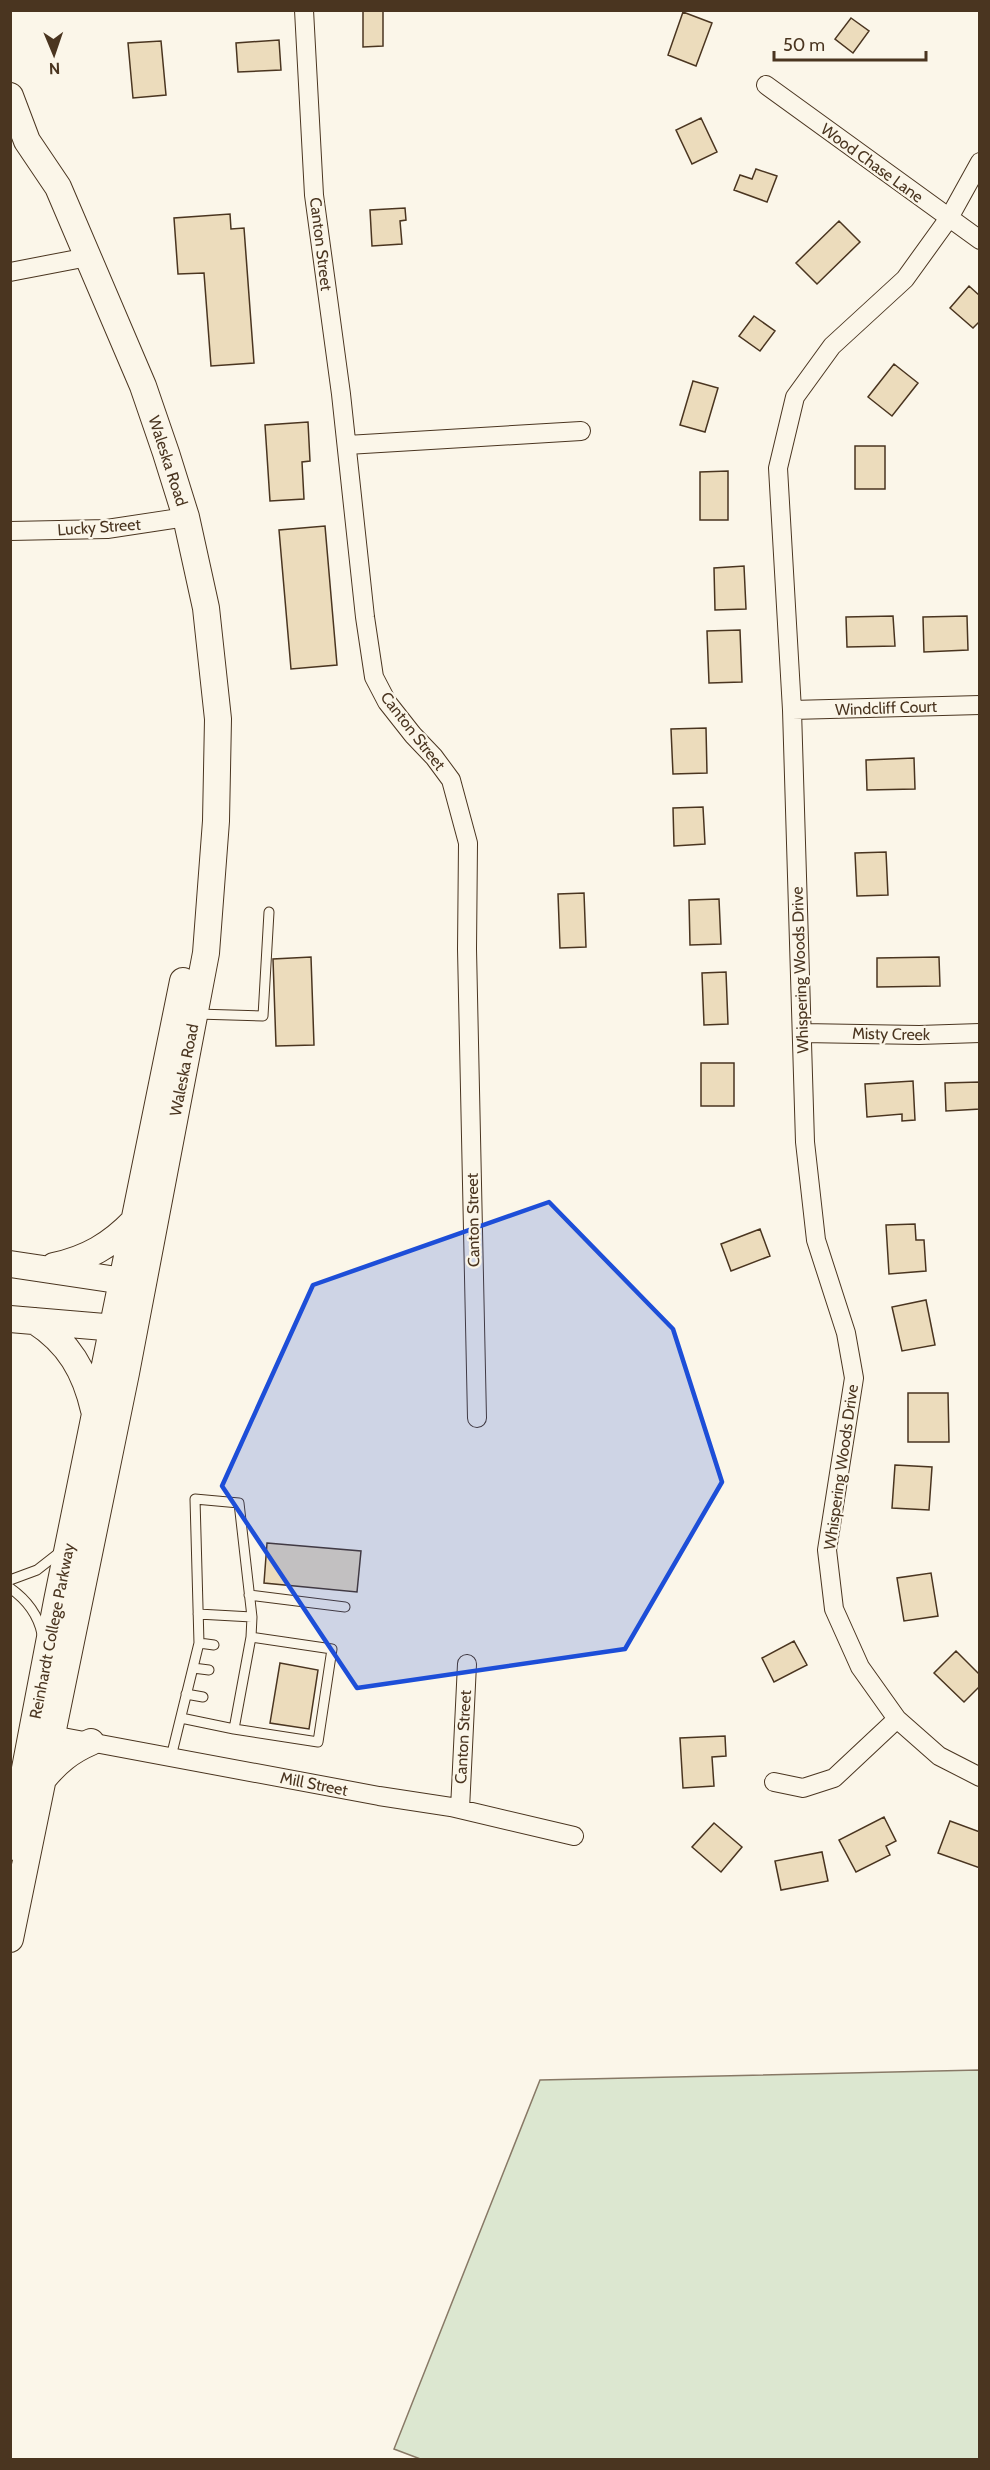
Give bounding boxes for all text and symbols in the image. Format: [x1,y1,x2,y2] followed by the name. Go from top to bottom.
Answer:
[24,24,84,84] north arrow
[774,24,926,62] scale bar
[783,34,825,56] text: 50 m
[49,59,60,78] text: N
[817,119,927,207] street label: Wood Chase Lane
[306,196,336,292] street label: Canton Street
[144,413,192,509] street label: Waleska Road
[57,515,142,539] street label: Lucky Street
[377,688,450,774] street label: Canton Street
[835,697,938,719] street label: Windcliff Court
[788,886,812,1054] street label: Whispering Woods Drive
[166,1022,202,1118] street label: Waleska Road
[852,1024,931,1044] street label: Misty Creek
[463,1172,483,1267] street label: Canton Street
[820,1383,862,1551] street label: Whispering Woods Drive
[26,1542,78,1720] street label: Reinhardt College Parkway
[451,1689,475,1785] street label: Canton Street
[279,1768,350,1800] street label: Mill Street

